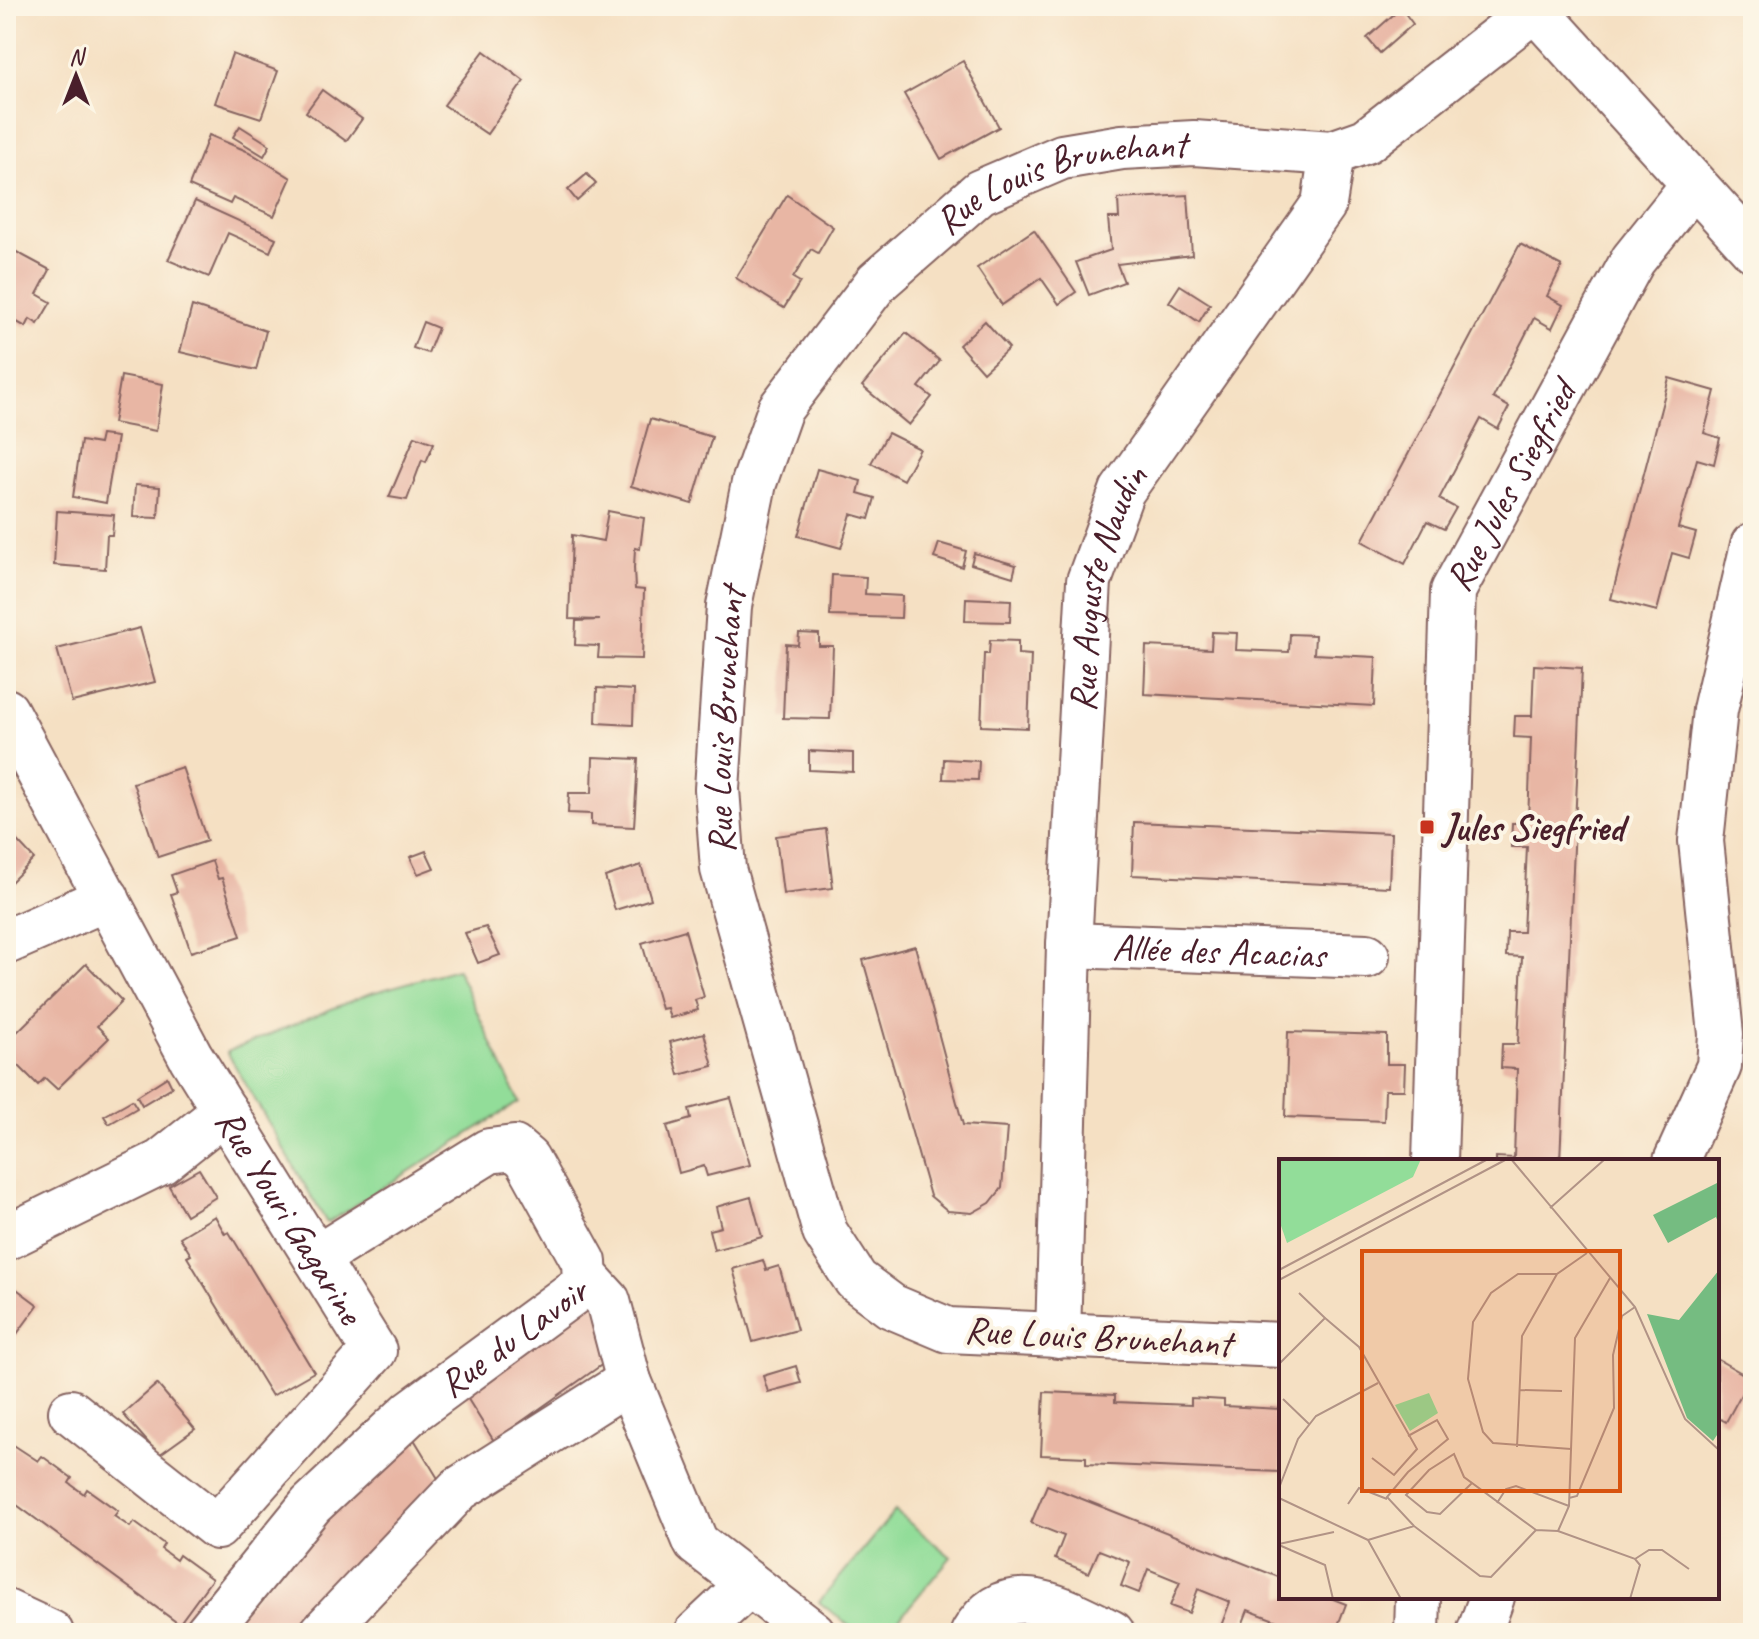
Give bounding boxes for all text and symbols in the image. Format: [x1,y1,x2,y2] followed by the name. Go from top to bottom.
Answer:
[36,36,116,116] north arrow
[69,43,86,71] text: N
[925,120,1193,245] street label: Rue Louis Brunehant
[1435,369,1589,599] street label: Rue Jules Siegfried
[1059,454,1158,713] street label: Rue Auguste Naudin
[694,578,757,855] street label: Rue Louis Brunehant
[1440,804,1631,851] place label: Jules Siegfried
[1418,818,1436,836] marker: Jules Siegfried
[1112,924,1329,979] street label: Allée des Acacias
[205,1101,376,1335] street label: Rue Youri Gagarine
[1279,1159,1719,1599] inset map
[430,1265,599,1408] street label: Rue du Lavoir
[963,1306,1238,1367] street label: Rue Louis Brunehant

